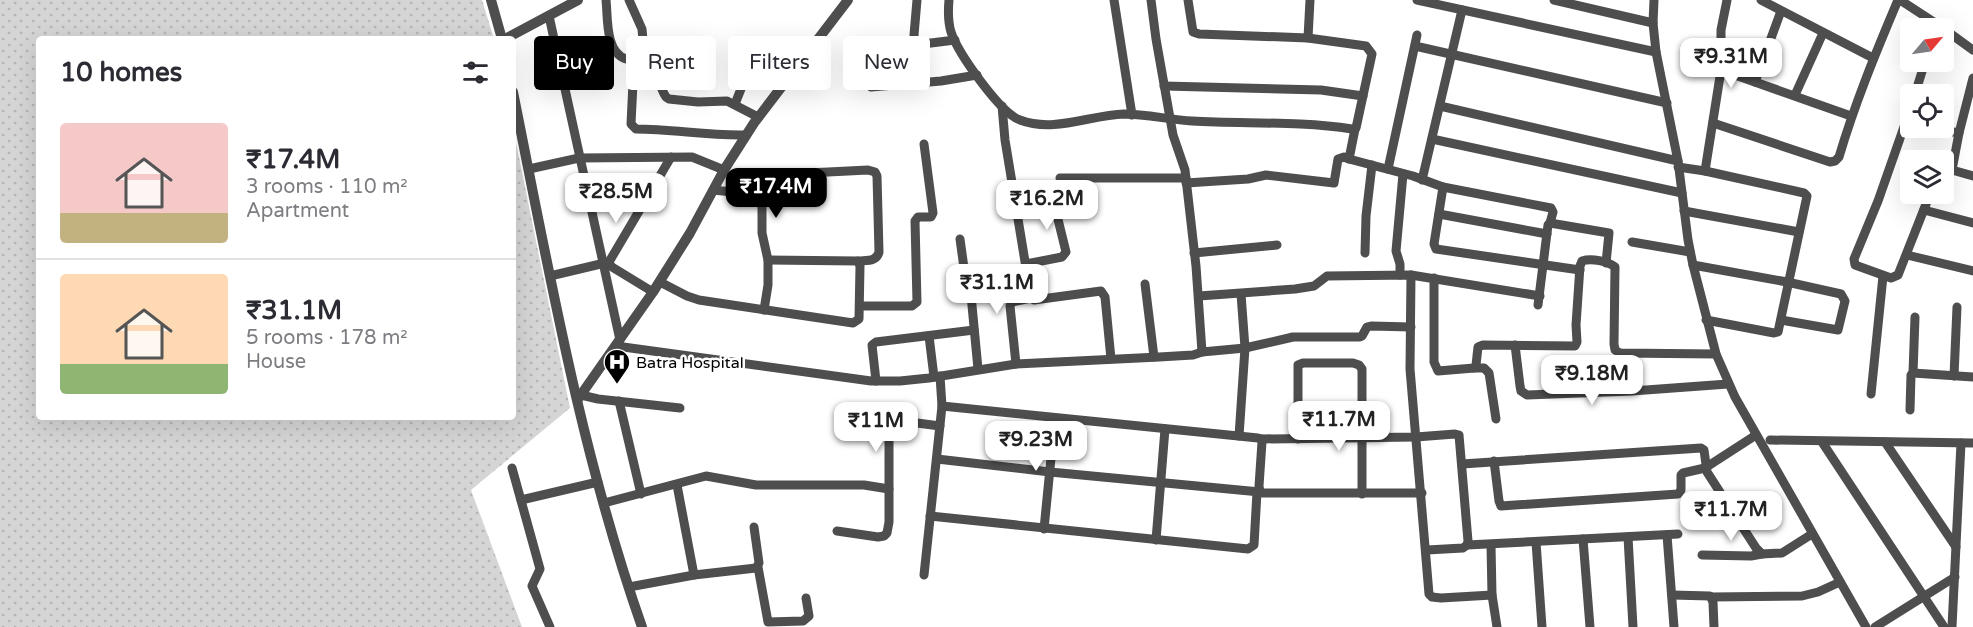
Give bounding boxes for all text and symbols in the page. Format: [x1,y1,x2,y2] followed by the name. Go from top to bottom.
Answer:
[1900,18,1954,72] north arrow
[1900,18,1954,204] map controls
[534,36,614,90] chip: Buy
[626,36,716,90] chip: Rent
[728,36,831,90] chip: Filters
[843,36,930,90] chip: New
[1682,38,1780,89] pin: ₹9.31M
[1694,45,1768,69] text: ₹9.31M
[459,56,492,89] icon: filters
[60,57,182,88] text: 10 homes
[1900,84,1954,138] button: locate
[246,144,340,175] text: ₹17.4M
[108,147,180,219] icon: home
[1900,150,1954,204] button: layers
[727,168,825,219] pin: ₹17.4M
[567,173,665,224] pin: ₹28.5M
[246,175,408,199] text: 3 rooms · 110 m²
[740,175,812,199] text: ₹17.4M
[579,180,653,204] text: ₹28.5M
[998,180,1096,231] pin: ₹16.2M
[1010,187,1084,211] text: ₹16.2M
[246,199,349,223] text: Apartment
[948,264,1046,315] pin: ₹31.1M
[960,271,1034,295] text: ₹31.1M
[246,295,342,326] text: ₹31.1M
[108,298,180,370] icon: home
[246,326,408,350] text: 5 rooms · 178 m²
[602,347,632,385] hospital icon: Batra Hospital
[246,350,306,374] text: House
[636,353,744,373] place label: Batra Hospital
[1543,355,1641,406] pin: ₹9.18M
[1555,362,1629,386] text: ₹9.18M
[1290,401,1388,452] pin: ₹11.7M
[840,402,912,453] pin: ₹11M
[1302,408,1376,432] text: ₹11.7M
[848,409,904,433] text: ₹11M
[987,421,1085,472] pin: ₹9.23M
[999,428,1073,452] text: ₹9.23M
[1682,491,1780,542] pin: ₹11.7M
[1694,498,1768,522] text: ₹11.7M

